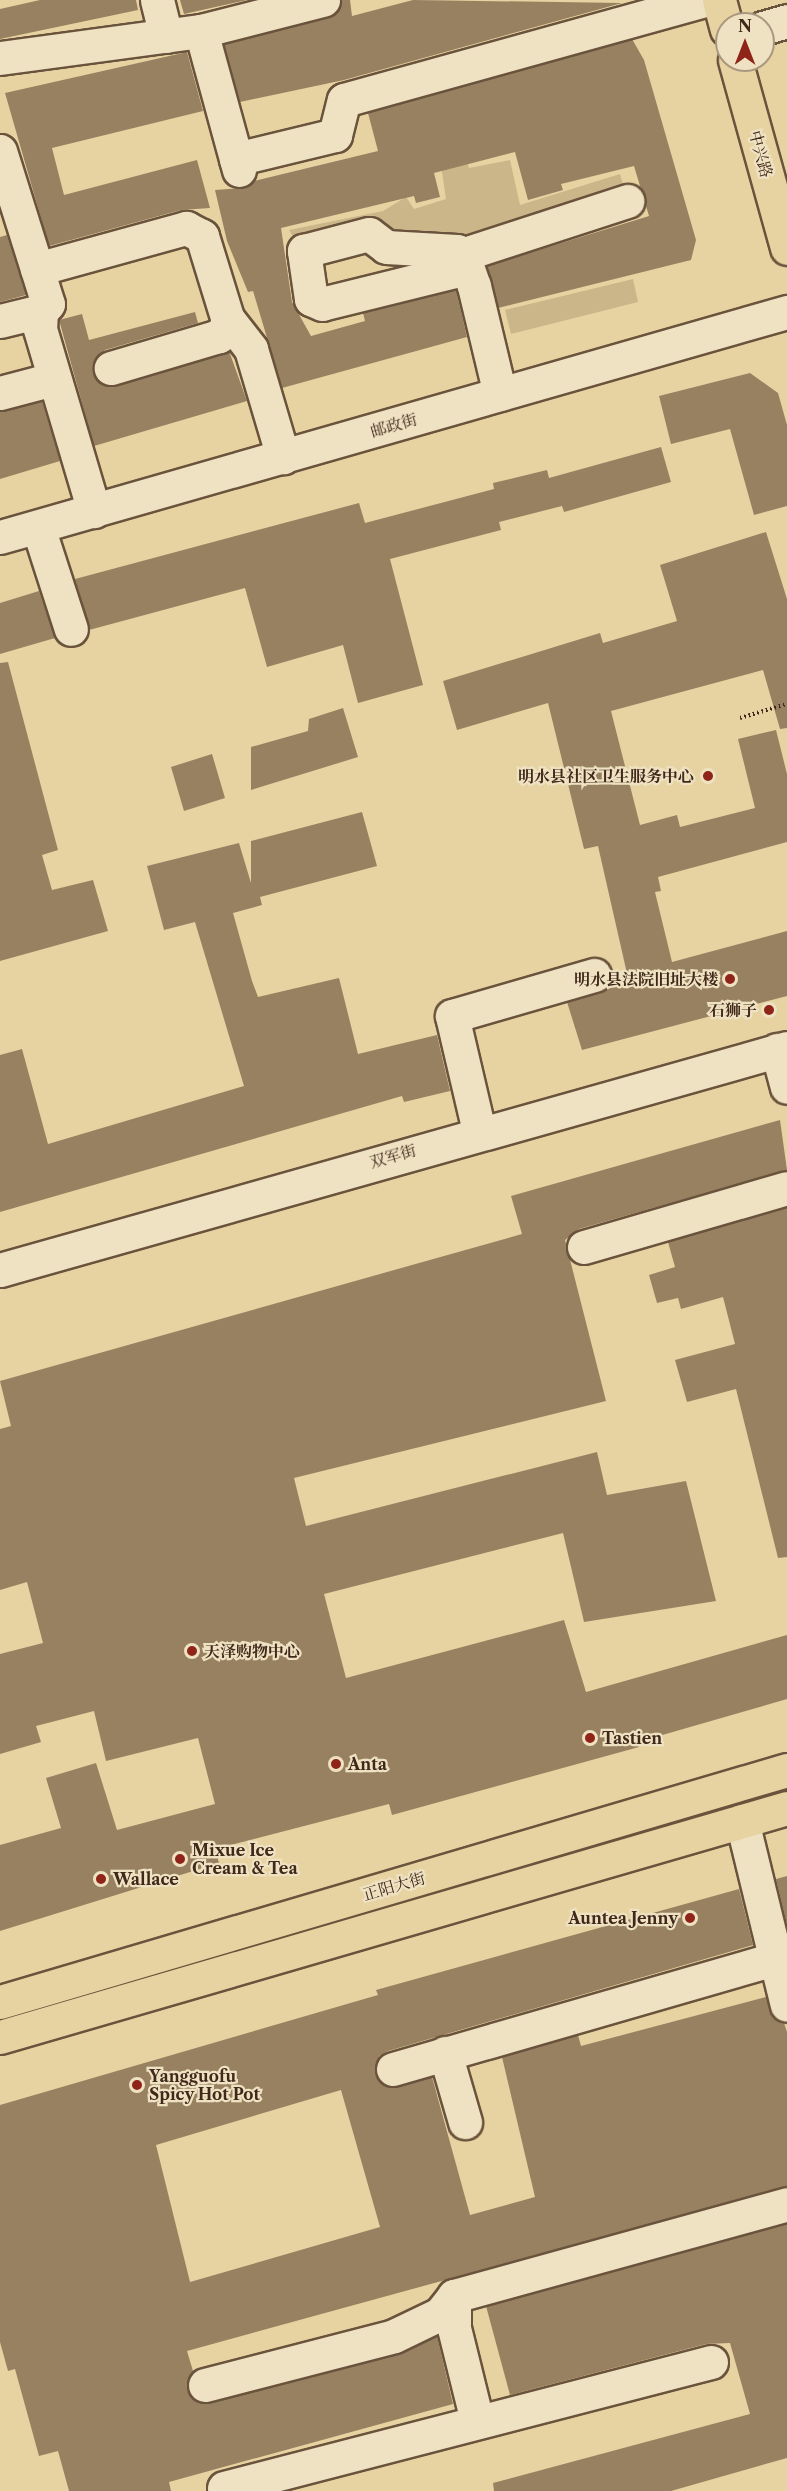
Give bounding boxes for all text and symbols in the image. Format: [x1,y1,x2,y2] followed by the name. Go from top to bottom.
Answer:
[715,12,775,72] north arrow
[738,16,752,36] text: N
[746,128,776,180] street label: 中兴路
[368,409,420,441] street label: 邮政街
[518,766,694,786] place label: 明水县社区卫生服务中心
[699,767,717,785] marker: 明水县社区卫生服务中心
[574,969,718,989] place label: 明水县法院旧址大楼
[723,972,737,986] marker: 明水县法院旧址大楼
[709,1000,757,1020] place label: 石狮子
[762,1003,776,1017] marker: 石狮子
[367,1140,419,1172] street label: 双军街
[204,1641,300,1661] place label: 天泽购物中心
[185,1644,199,1658] marker: 天泽购物中心
[602,1728,662,1748] place label: Tastien
[583,1731,597,1745] marker: Tastien
[348,1754,387,1774] place label: Anta
[329,1757,343,1771] marker: Anta
[192,1840,298,1878] place label: Mixue Ice Cream & Tea
[173,1852,187,1866] marker: Mixue Ice Cream & Tea
[361,1868,427,1904] street label: 正阳大街
[113,1869,179,1889] place label: Wallace
[94,1872,108,1886] marker: Wallace
[568,1908,678,1928] place label: Auntea Jenny
[683,1911,697,1925] marker: Auntea Jenny
[149,2066,260,2104] place label: Yangguofu Spicy Hot Pot
[130,2078,144,2092] marker: Yangguofu Spicy Hot Pot

